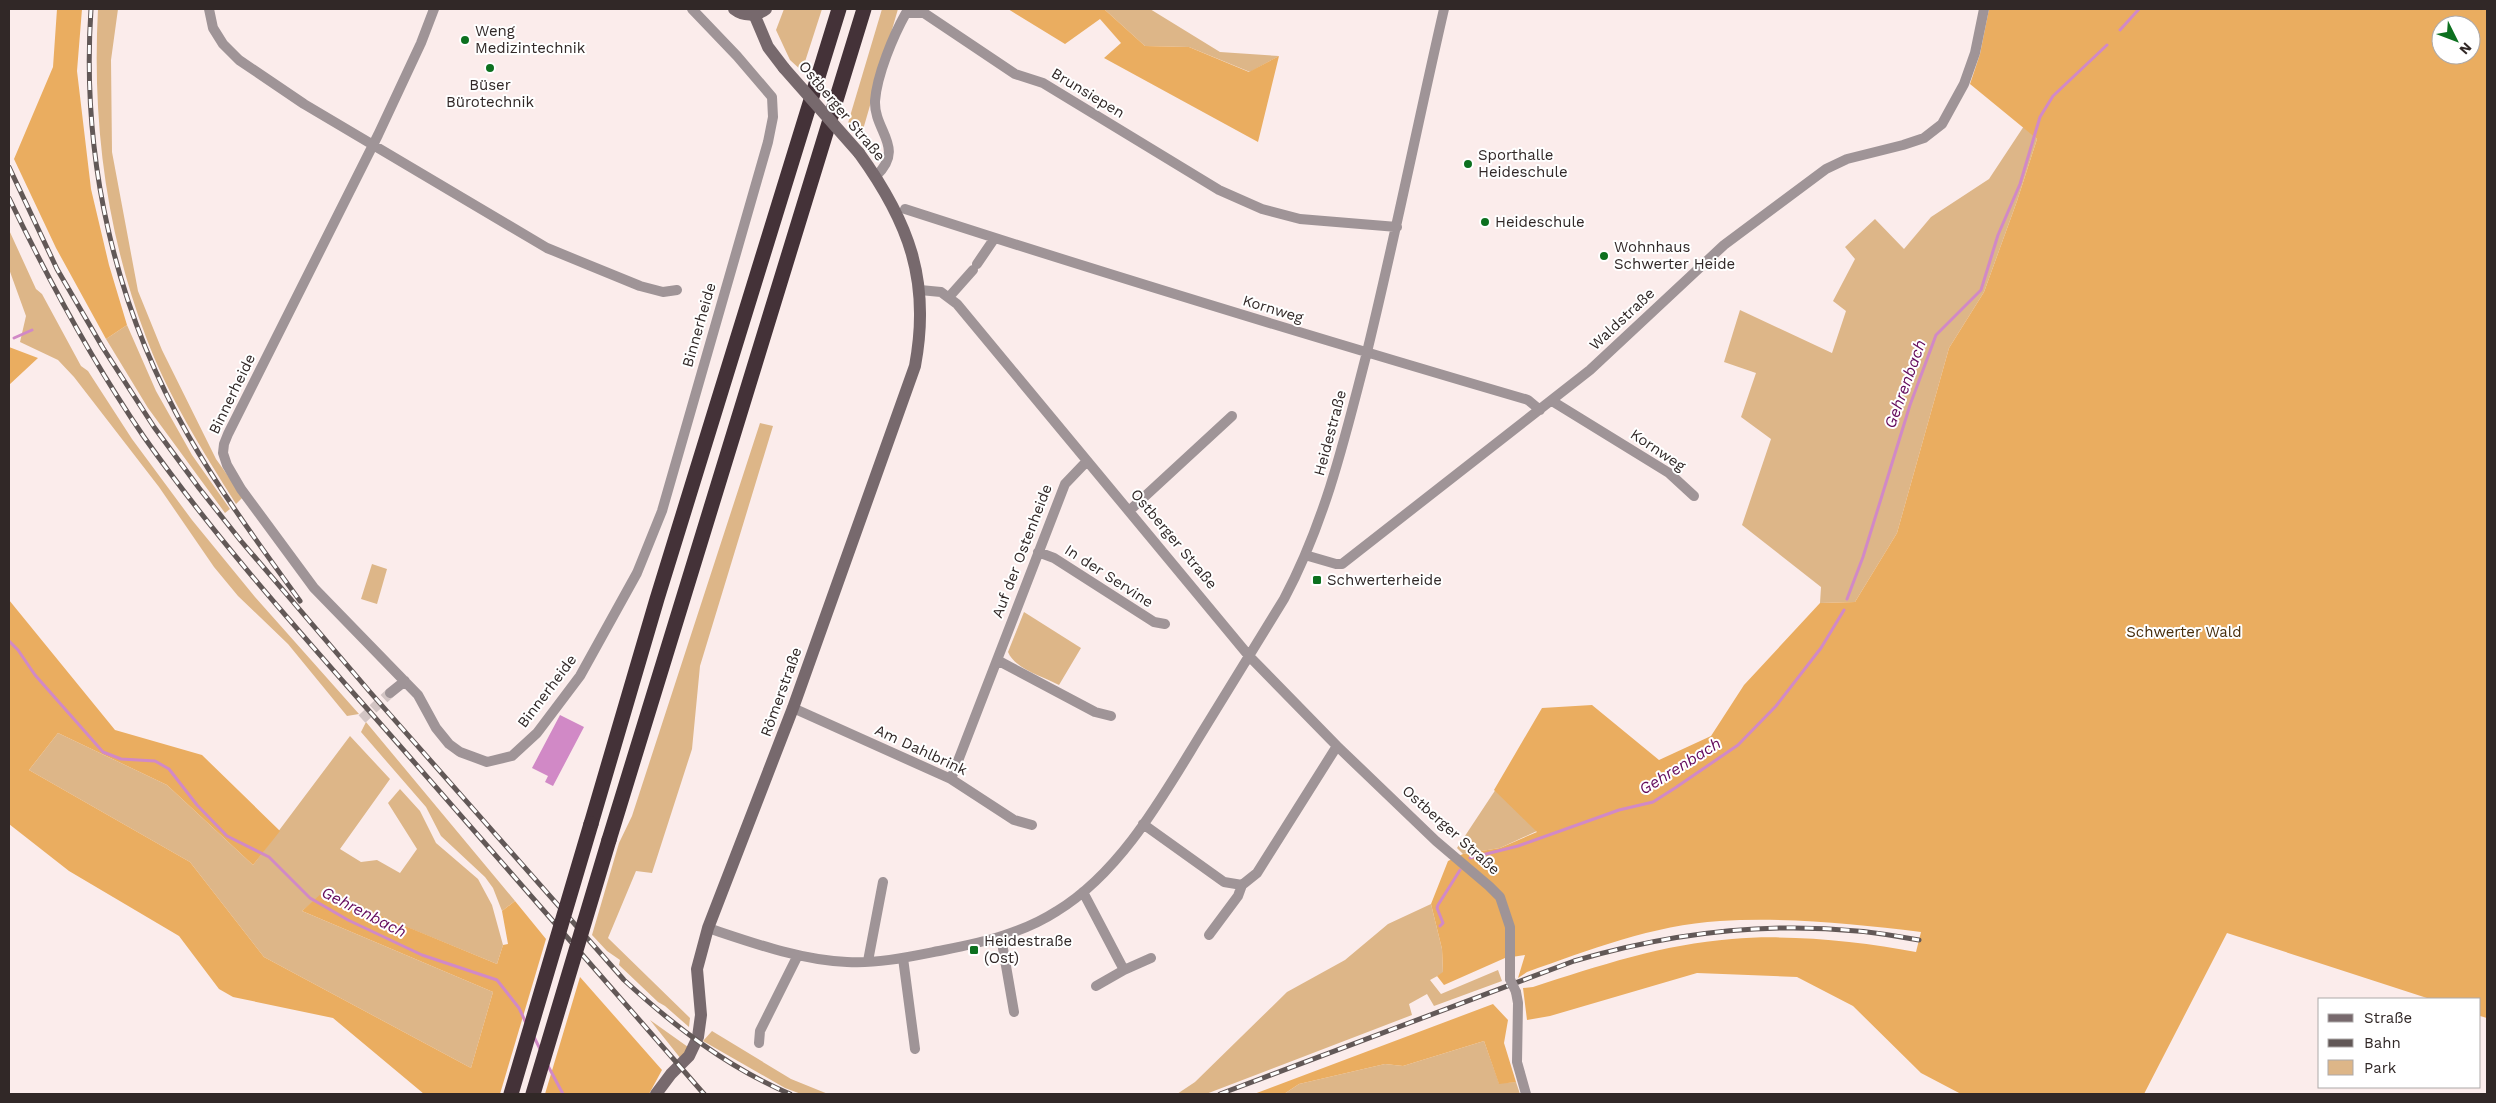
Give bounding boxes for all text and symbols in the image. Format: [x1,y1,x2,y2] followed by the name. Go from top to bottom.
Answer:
[2431,15,2481,65] north arrow
[475,22,586,57] place label: Weng Medizintechnik
[459,34,471,46] marker: Weng Medizintechnik
[2456,39,2475,58] text: N
[795,57,889,165] street label: Ostberger Straße
[484,62,496,74] marker: Büser Bürotechnik
[1048,64,1128,122] street label: Brunsiepen
[446,76,535,111] place label: Büser Bürotechnik
[1478,146,1568,181] place label: Sporthalle Heideschule
[1462,158,1474,170] marker: Sporthalle Heideschule
[1495,213,1585,231] place label: Heideschule
[1479,216,1491,228] marker: Heideschule
[1614,238,1735,273] place label: Wohnhaus Schwerter Heide
[1598,250,1610,262] marker: Wohnhaus Schwerter Heide
[678,281,720,369] street label: Binnerheide
[1586,284,1658,354] street label: Waldstraße
[1241,291,1305,327] street label: Kornweg
[1880,337,1930,431] water label: Gehrenbach
[205,351,259,437] street label: Binnerheide
[1310,388,1350,478] street label: Heidestraße
[1627,425,1689,475] street label: Kornweg
[988,482,1056,620] street label: Auf der Ostenheide
[1127,485,1221,593] street label: Ostberger Straße
[1061,541,1157,611] street label: In der Servine
[1327,571,1442,589] place label: Schwerterheide
[1311,574,1323,586] marker: Schwerterheide
[2126,623,2242,641] park label: Schwerter Wald
[756,645,806,739] street label: Römerstraße
[514,651,580,731] street label: Binnerheide
[872,721,970,779] street label: Am Dahlbrink
[1636,733,1724,799] water label: Gehrenbach
[1399,782,1503,878] street label: Ostberger Straße
[318,882,410,942] water label: Gehrenbach
[984,932,1072,967] place label: Heidestraße (Ost)
[968,944,980,956] marker: Heidestraße (Ost)
[2318,998,2481,1088] legend
[2364,1009,2412,1027] text: Straße
[2364,1034,2401,1052] text: Bahn
[2364,1059,2397,1077] text: Park

